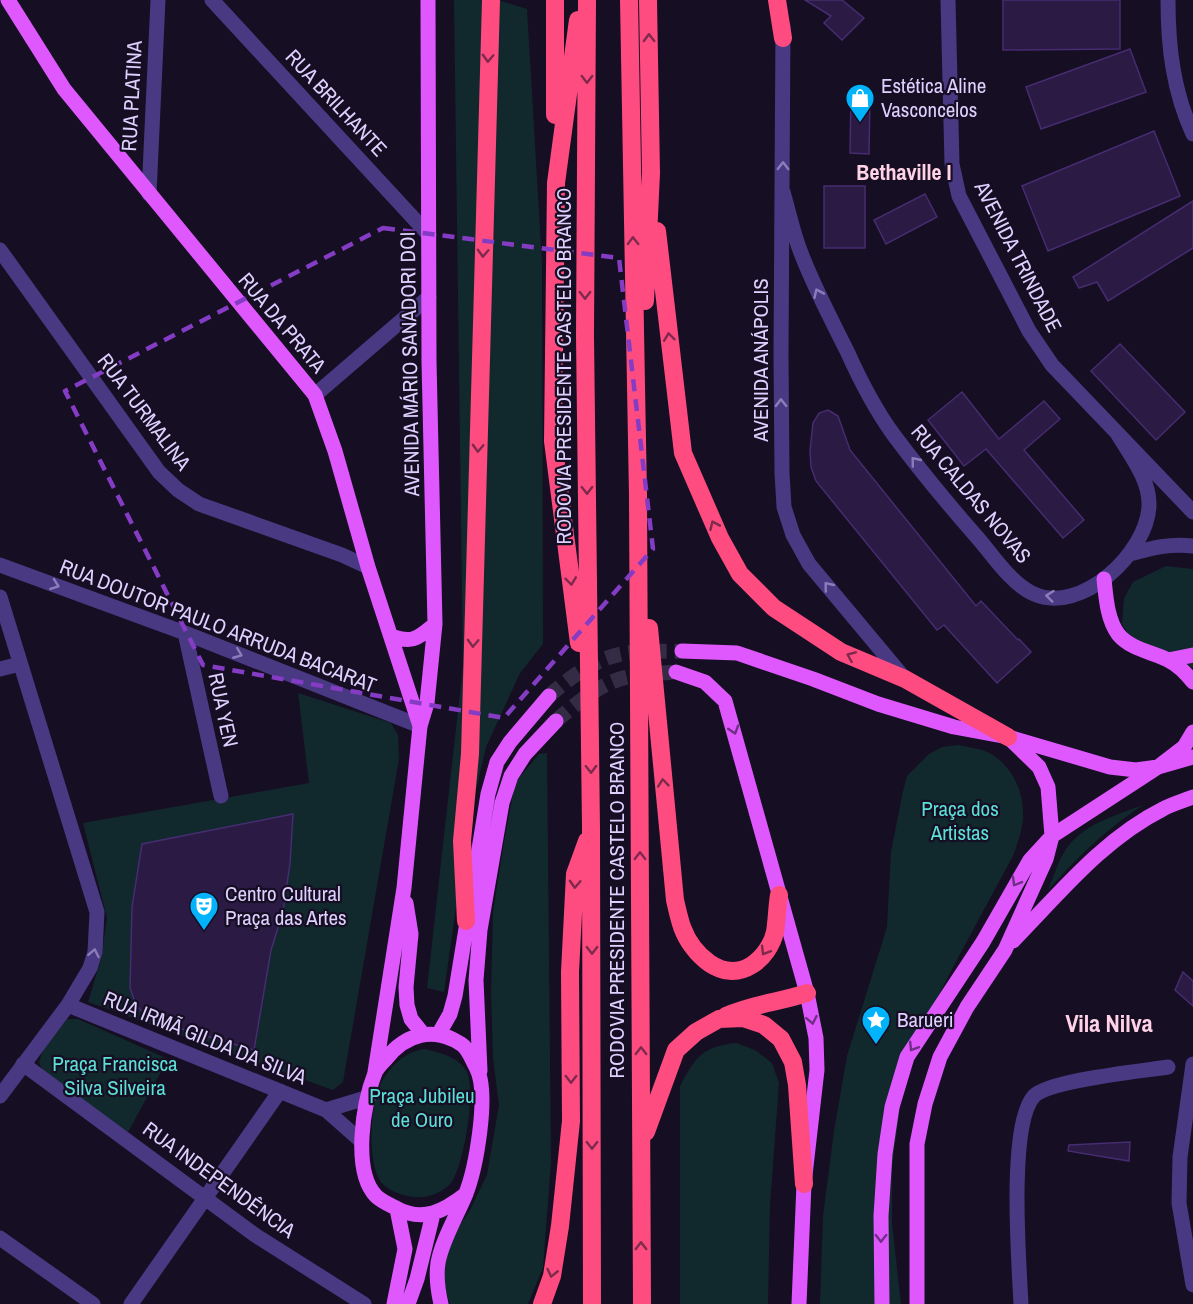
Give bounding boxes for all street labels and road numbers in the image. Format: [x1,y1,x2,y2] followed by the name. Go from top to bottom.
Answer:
[114,39,149,152] street label: RUA PLATINA
[279,43,394,163] street label: RUA BRILHANTE
[967,175,1069,337] street label: AVENIDA TRINDADE
[549,188,578,544] street label: RODOVIA PRESIDENTE CASTELO BRANCO
[393,231,426,498] street label: AVENIDA MÁRIO SANADORI DOI
[232,266,333,379] street label: RUA DA PRATA
[746,278,775,443] street label: AVENIDA ANÁPOLIS
[91,347,198,476] street label: RUA TURMALINA
[905,418,1038,569] street label: RUA CALDAS NOVAS
[56,552,381,700] street label: RUA DOUTOR PAULO ARRUDA BACARAT
[201,670,246,750] street label: RUA YEN
[602,722,631,1078] street label: RODOVIA PRESIDENTE CASTELO BRANCO
[99,984,312,1092] street label: RUA IRMÃ GILDA DA SILVA
[137,1114,302,1245] street label: RUA INDEPENDÊNCIA

